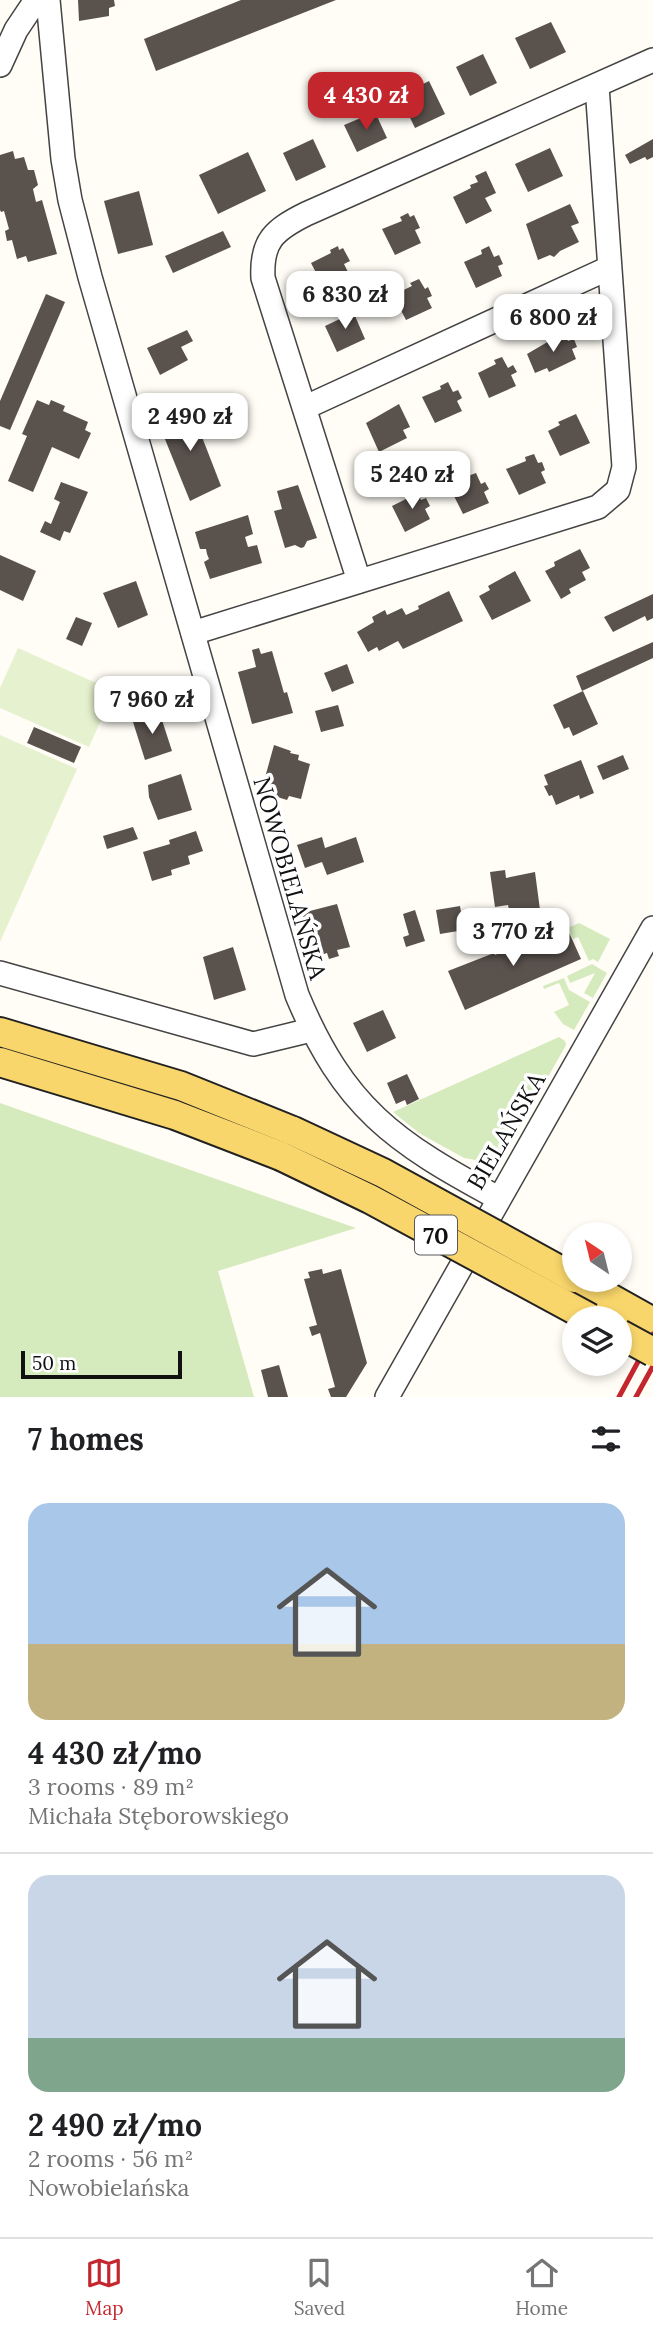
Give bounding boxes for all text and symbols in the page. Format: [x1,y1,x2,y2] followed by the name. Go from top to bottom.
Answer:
[294,72,438,132] pin: 4 430 zł
[324,80,408,109] text: 4 430 zł
[273,272,417,331] pin: 6 830 zł
[302,279,388,308] text: 6 830 zł
[481,294,625,354] pin: 6 800 zł
[509,302,597,331] text: 6 800 zł
[118,393,262,453] pin: 2 490 zł
[148,401,232,430] text: 2 490 zł
[340,452,484,511] pin: 5 240 zł
[370,459,454,488] text: 5 240 zł
[80,676,224,736] pin: 7 960 zł
[110,684,194,713] text: 7 960 zł
[246,773,334,984] street label: NOWOBIELAŃSKA
[441,908,585,968] pin: 3 770 zł
[472,916,554,945] text: 3 770 zł
[460,1066,552,1195] street label: BIELAŃSKA
[415,1216,457,1254] road number: 70
[562,1222,632,1292] north arrow
[562,1222,632,1376] map controls
[562,1306,632,1376] button: layers
[21,1348,182,1380] scale bar
[32,1351,76,1375] text: 50 m
[28,1420,144,1458] text: 7 homes
[587,1420,625,1458] icon: filters
[264,1549,390,1675] icon: home
[28,1734,202,1772] text: 4 430 zł/mo
[28,1772,194,1801] text: 3 rooms · 89 m²
[28,1801,289,1830] text: Michała Stęborowskiego
[264,1921,390,2047] icon: home
[28,2106,202,2144] text: 2 490 zł/mo
[28,2144,193,2173] text: 2 rooms · 56 m²
[28,2173,189,2202] text: Nowobielańska
[85,2254,124,2320] tab: Map
[294,2254,345,2320] tab: Saved
[515,2254,568,2320] tab: Home

